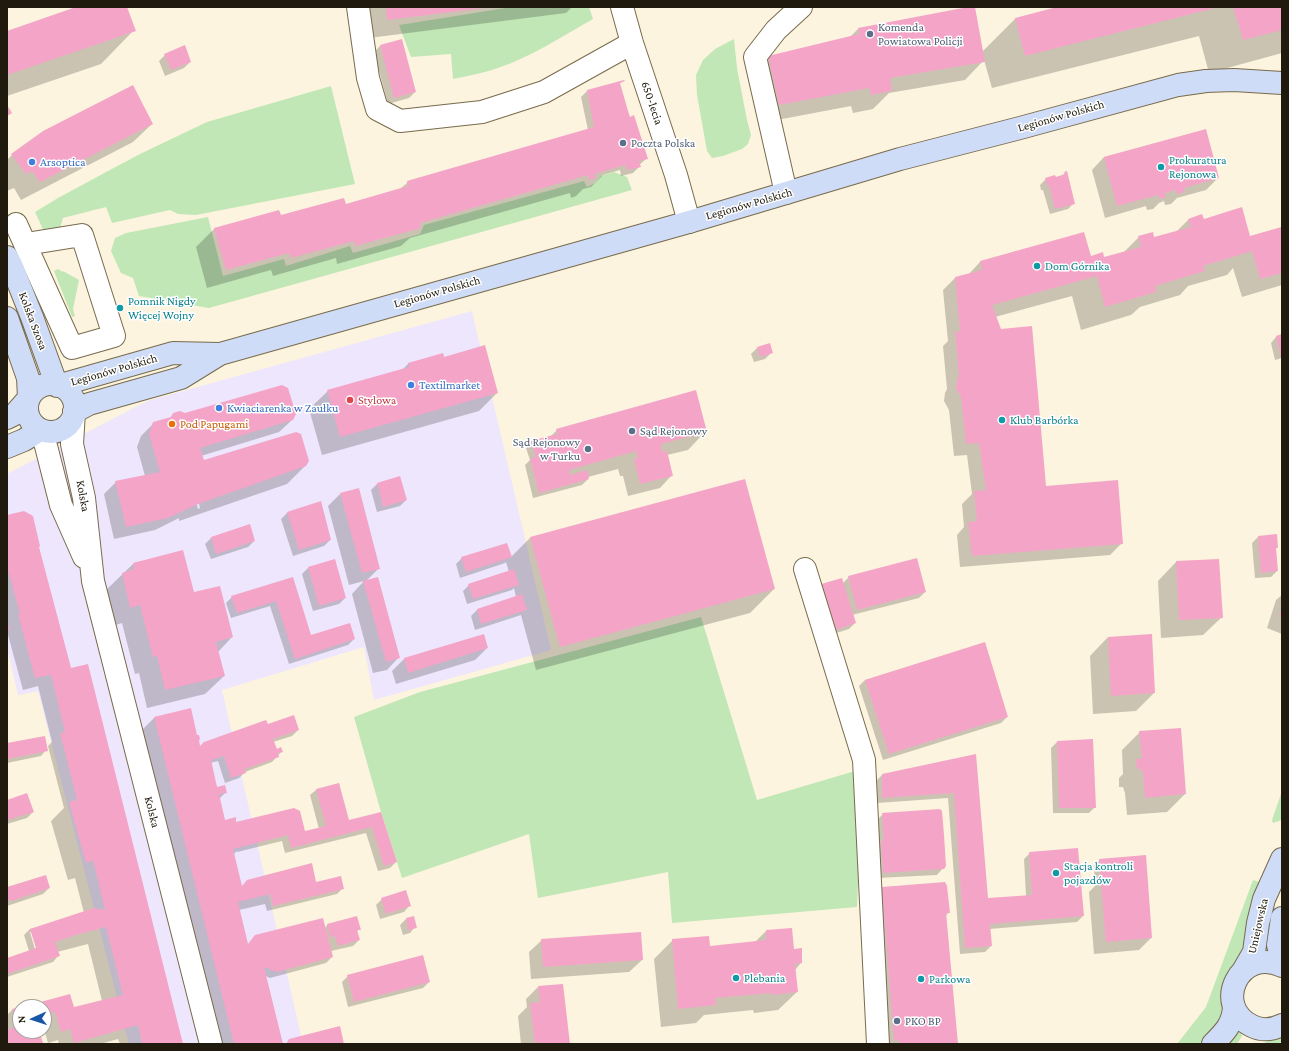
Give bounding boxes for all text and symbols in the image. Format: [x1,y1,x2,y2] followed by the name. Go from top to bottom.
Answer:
[878,20,963,48] place label: Komenda Powiatowa Policji
[865,29,875,39] marker: Komenda Powiatowa Policji
[638,79,666,127] street label: 650-lecia
[1016,97,1106,135] street label: Legionów Polskich
[631,136,695,150] place label: Poczta Polska
[618,138,628,148] marker: Poczta Polska
[1169,153,1227,181] place label: Prokuratura Rejonowa
[40,155,86,169] place label: Arsoptica
[27,157,37,167] marker: Arsoptica
[1156,162,1166,172] marker: Prokuratura Rejonowa
[704,185,794,223] street label: Legionów Polskich
[1045,259,1109,273] place label: Dom Górnika
[1032,261,1042,271] marker: Dom Górnika
[392,273,482,311] street label: Legionów Polskich
[15,290,51,352] street label: Kolska Szosa
[128,294,196,322] place label: Pomnik Nigdy Więcej Wojny
[115,303,125,313] marker: Pomnik Nigdy Więcej Wojny
[69,351,159,389] street label: Legionów Polskich
[419,378,480,392] place label: Textilmarket
[406,380,416,390] marker: Textilmarket
[358,393,396,407] place label: Stylowa
[345,395,355,405] marker: Stylowa
[227,401,338,415] place label: Kwiaciarenka w Zaułku
[214,403,224,413] marker: Kwiaciarenka w Zaułku
[1010,413,1079,427] place label: Klub Barbórka
[997,415,1007,425] marker: Klub Barbórka
[180,417,248,431] place label: Pod Papugami
[167,419,177,429] marker: Pod Papugami
[640,424,707,438] place label: Sąd Rejonowy
[627,426,637,436] marker: Sąd Rejonowy
[513,435,580,463] place label: Sąd Rejonowy w Turku
[583,444,593,454] marker: Sąd Rejonowy w Turku
[73,479,93,513] street label: Kolska
[141,795,163,829] street label: Kolska
[1064,859,1133,887] place label: Stacja kontroli pojazdów
[1051,868,1061,878] marker: Stacja kontroli pojazdów
[1245,897,1271,955] street label: Uniejowska
[744,971,785,985] place label: Plebania
[929,972,970,986] place label: Parkowa
[731,973,741,983] marker: Plebania
[916,974,926,984] marker: Parkowa
[12,999,52,1039] north arrow
[905,1014,941,1028] place label: PKO BP
[15,1016,27,1024] text: N
[892,1016,902,1026] marker: PKO BP

